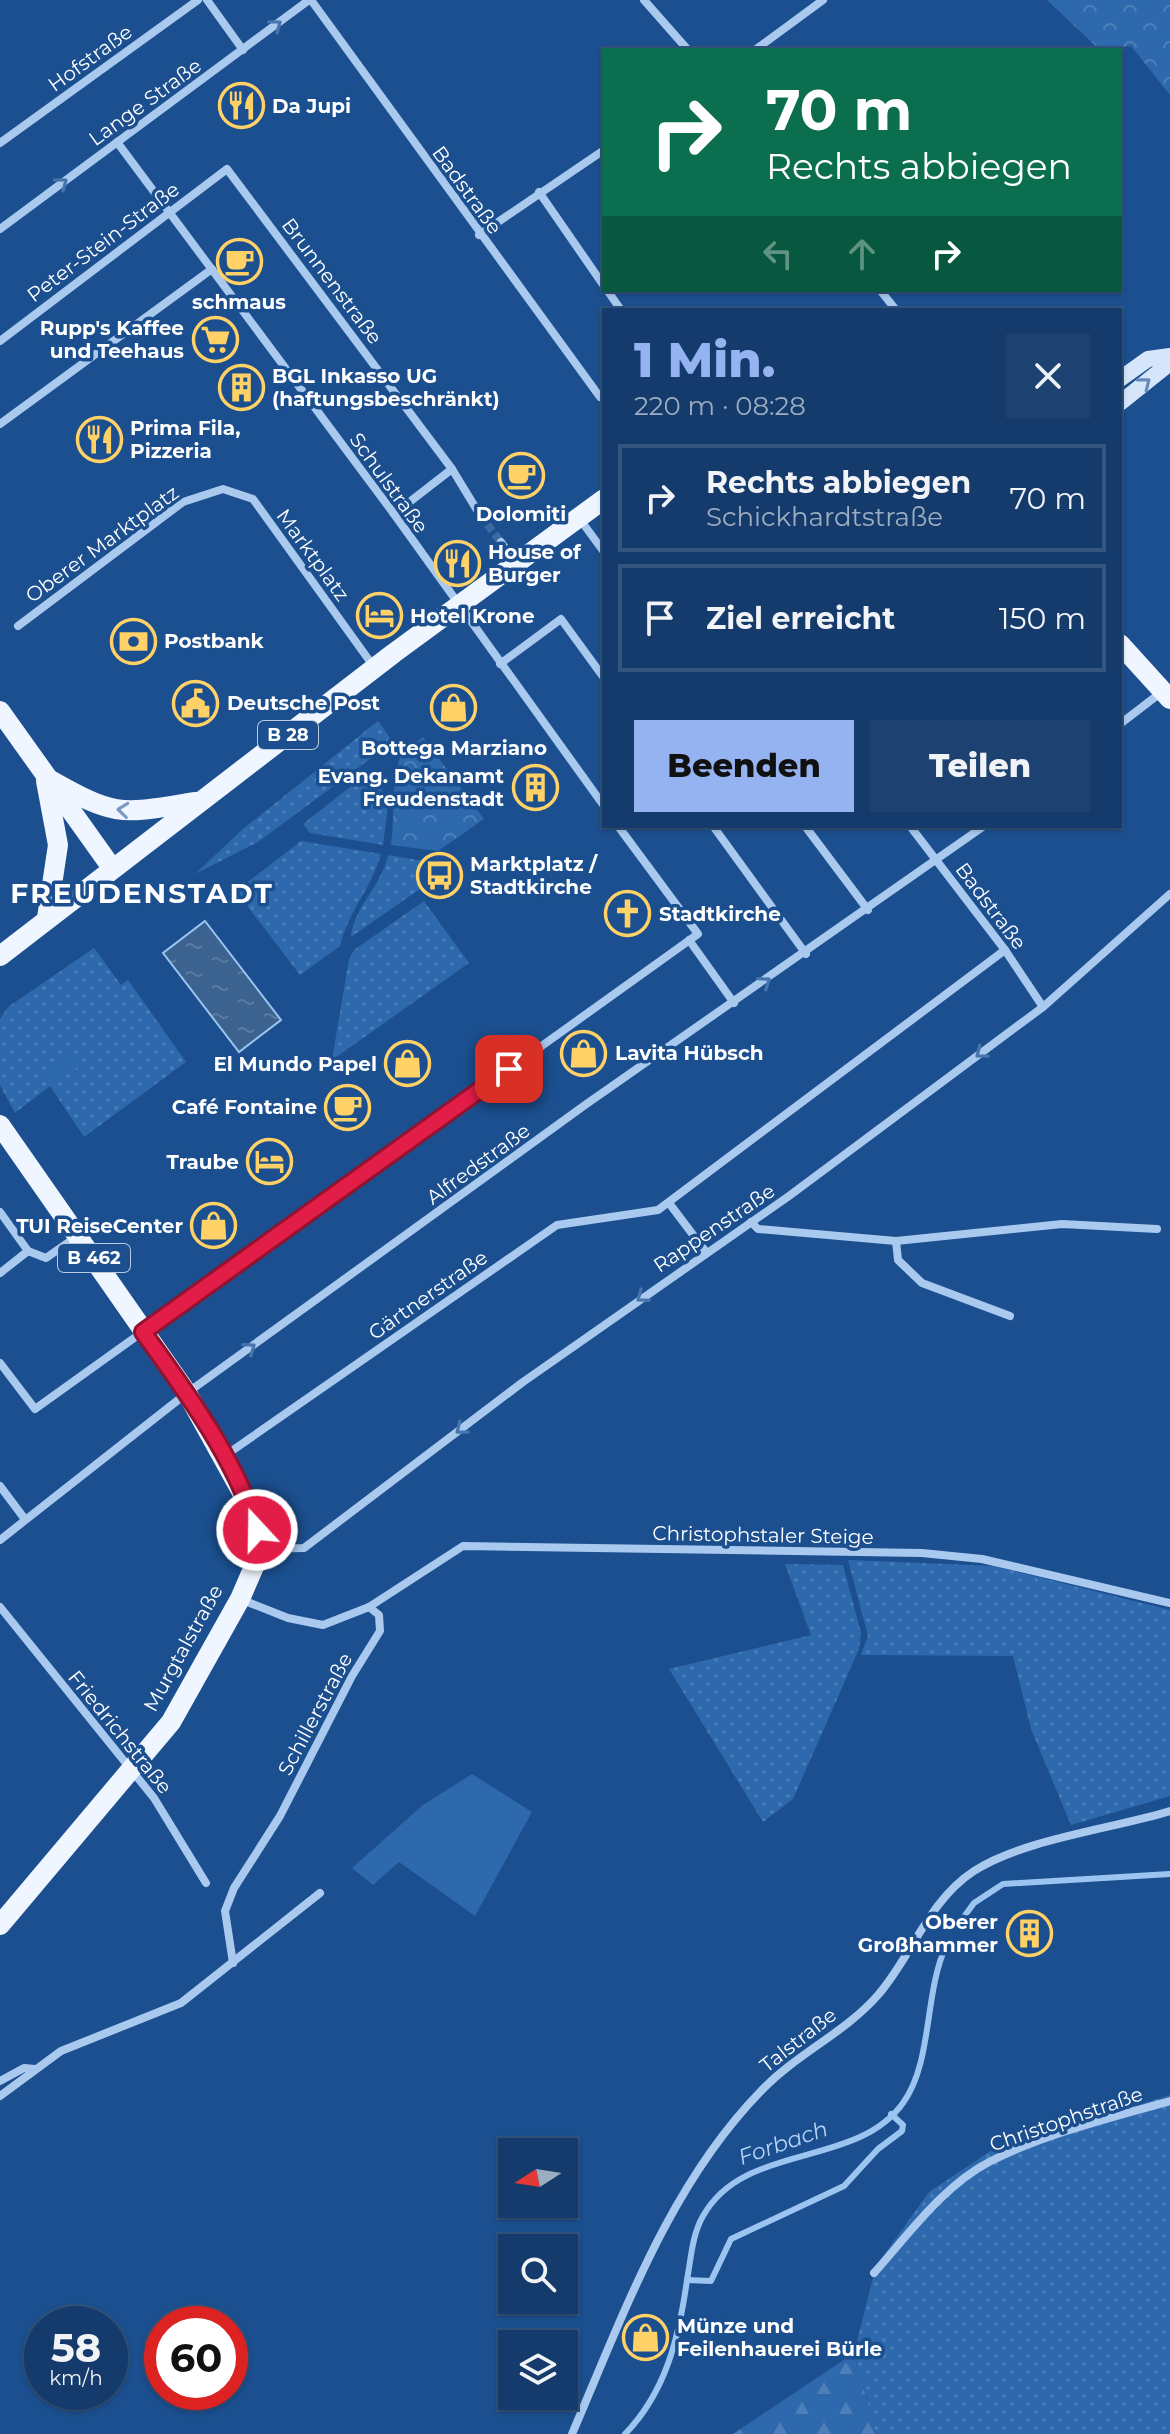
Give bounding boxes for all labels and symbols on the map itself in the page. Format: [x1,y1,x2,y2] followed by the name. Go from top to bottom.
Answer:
[43,20,137,96] street label: Hofstraße
[267,21,282,35] one-way arrow
[84,53,206,151] street label: Lange Straße
[217,82,265,130] restaurant icon: Da Jupi
[272,94,351,118] place label: Da Jupi
[427,141,507,239] street label: Badstraße
[22,177,184,307] street label: Peter-Stein-Straße
[54,178,68,192] one-way arrow
[277,213,387,349] street label: Brunnenstraße
[215,238,263,286] cafe icon: schmaus
[192,290,286,314] place label: schmaus
[40,316,184,363] place label: Rupp's Kaffee und Teehaus
[191,316,239,364] supermarket icon: Rupp's Kaffee und Teehaus
[217,363,265,411] building icon: BGL Inkasso UG (haftungsbeschränkt)
[272,364,500,411] place label: BGL Inkasso UG (haftungsbeschränkt)
[1136,379,1151,393] one-way arrow
[75,415,123,463] restaurant icon: Prima Fila, Pizzeria
[130,416,240,463] place label: Prima Fila, Pizzeria
[345,428,433,538] street label: Schulstraße
[497,451,545,499] cafe icon: Dolomiti
[21,480,183,608] street label: Oberer Marktplatz
[476,502,566,526] place label: Dolomiti
[272,504,354,606] street label: Marktplatz
[433,540,481,588] restaurant icon: House of Burger
[488,540,582,587] place label: House of Burger
[355,592,403,640] hotel icon: Hotel Krone
[410,604,535,628] place label: Hotel Krone
[109,617,157,665] bank icon: Postbank
[164,629,265,653] place label: Postbank
[172,679,220,727] public building icon: Deutsche Post
[430,684,478,732] shop icon: Bottega Marziano
[227,691,380,715] place label: Deutsche Post
[258,721,318,749] road number: B 28
[361,736,547,760] place label: Bottega Marziano
[318,764,504,811] place label: Evang. Dekanamt Freudenstadt
[511,764,559,812] building icon: Evang. Dekanamt Freudenstadt
[116,802,129,819] one-way arrow
[415,851,463,899] bus stop icon: Marktplatz / Stadtkirche
[470,852,598,899] place label: Marktplatz / Stadtkirche
[950,858,1032,954] street label: Badstraße
[10,876,274,910] district label: FREUDENSTADT
[604,890,652,938] church icon: Stadtkirche
[659,902,781,926] place label: Stadtkirche
[757,977,771,992] one-way arrow
[560,1029,608,1077] shop icon: Lavita Hübsch
[475,1035,543,1103] pin
[384,1040,432,1088] shop icon: El Mundo Papel
[615,1041,764,1065] place label: Lavita Hübsch
[975,1044,990,1058] one-way arrow
[213,1052,377,1076] place label: El Mundo Papel
[324,1083,372,1131] cafe icon: Café Fontaine
[172,1095,317,1119] place label: Café Fontaine
[422,1118,534,1210] street label: Alfredstraße
[246,1138,294,1186] hotel icon: Traube
[167,1150,239,1174] place label: Traube
[649,1179,779,1277] street label: Rappenstraße
[190,1202,238,1250] shop icon: TUI ReiseCenter
[16,1214,183,1238] place label: TUI ReiseCenter
[58,1244,130,1272] road number: B 462
[364,1245,492,1345] street label: Gärtnerstraße
[637,1287,651,1302] one-way arrow
[242,1343,256,1358] one-way arrow
[455,1420,470,1434] one-way arrow
[215,1488,299,1572] position arrow
[652,1521,874,1549] street label: Christophstaler Steige
[138,1580,228,1716] street label: Murgtalstraße
[273,1649,357,1779] street label: Schillerstraße
[63,1666,177,1798] street label: Friedrichstraße
[858,1910,998,1957] place label: Oberer Großhammer
[1005,1910,1053,1958] building icon: Oberer Großhammer
[755,2003,841,2077] street label: Talstraße
[986,2082,1146,2156] street label: Christophstraße
[735,2115,831,2171] water label: Forbach
[498,2138,578,2218] north arrow
[144,2306,248,2410] speed limit sign: 60
[622,2313,670,2361] shop icon: Münze und Feilenhauerei Bürle
[677,2314,882,2361] place label: Münze und Feilenhauerei Bürle

